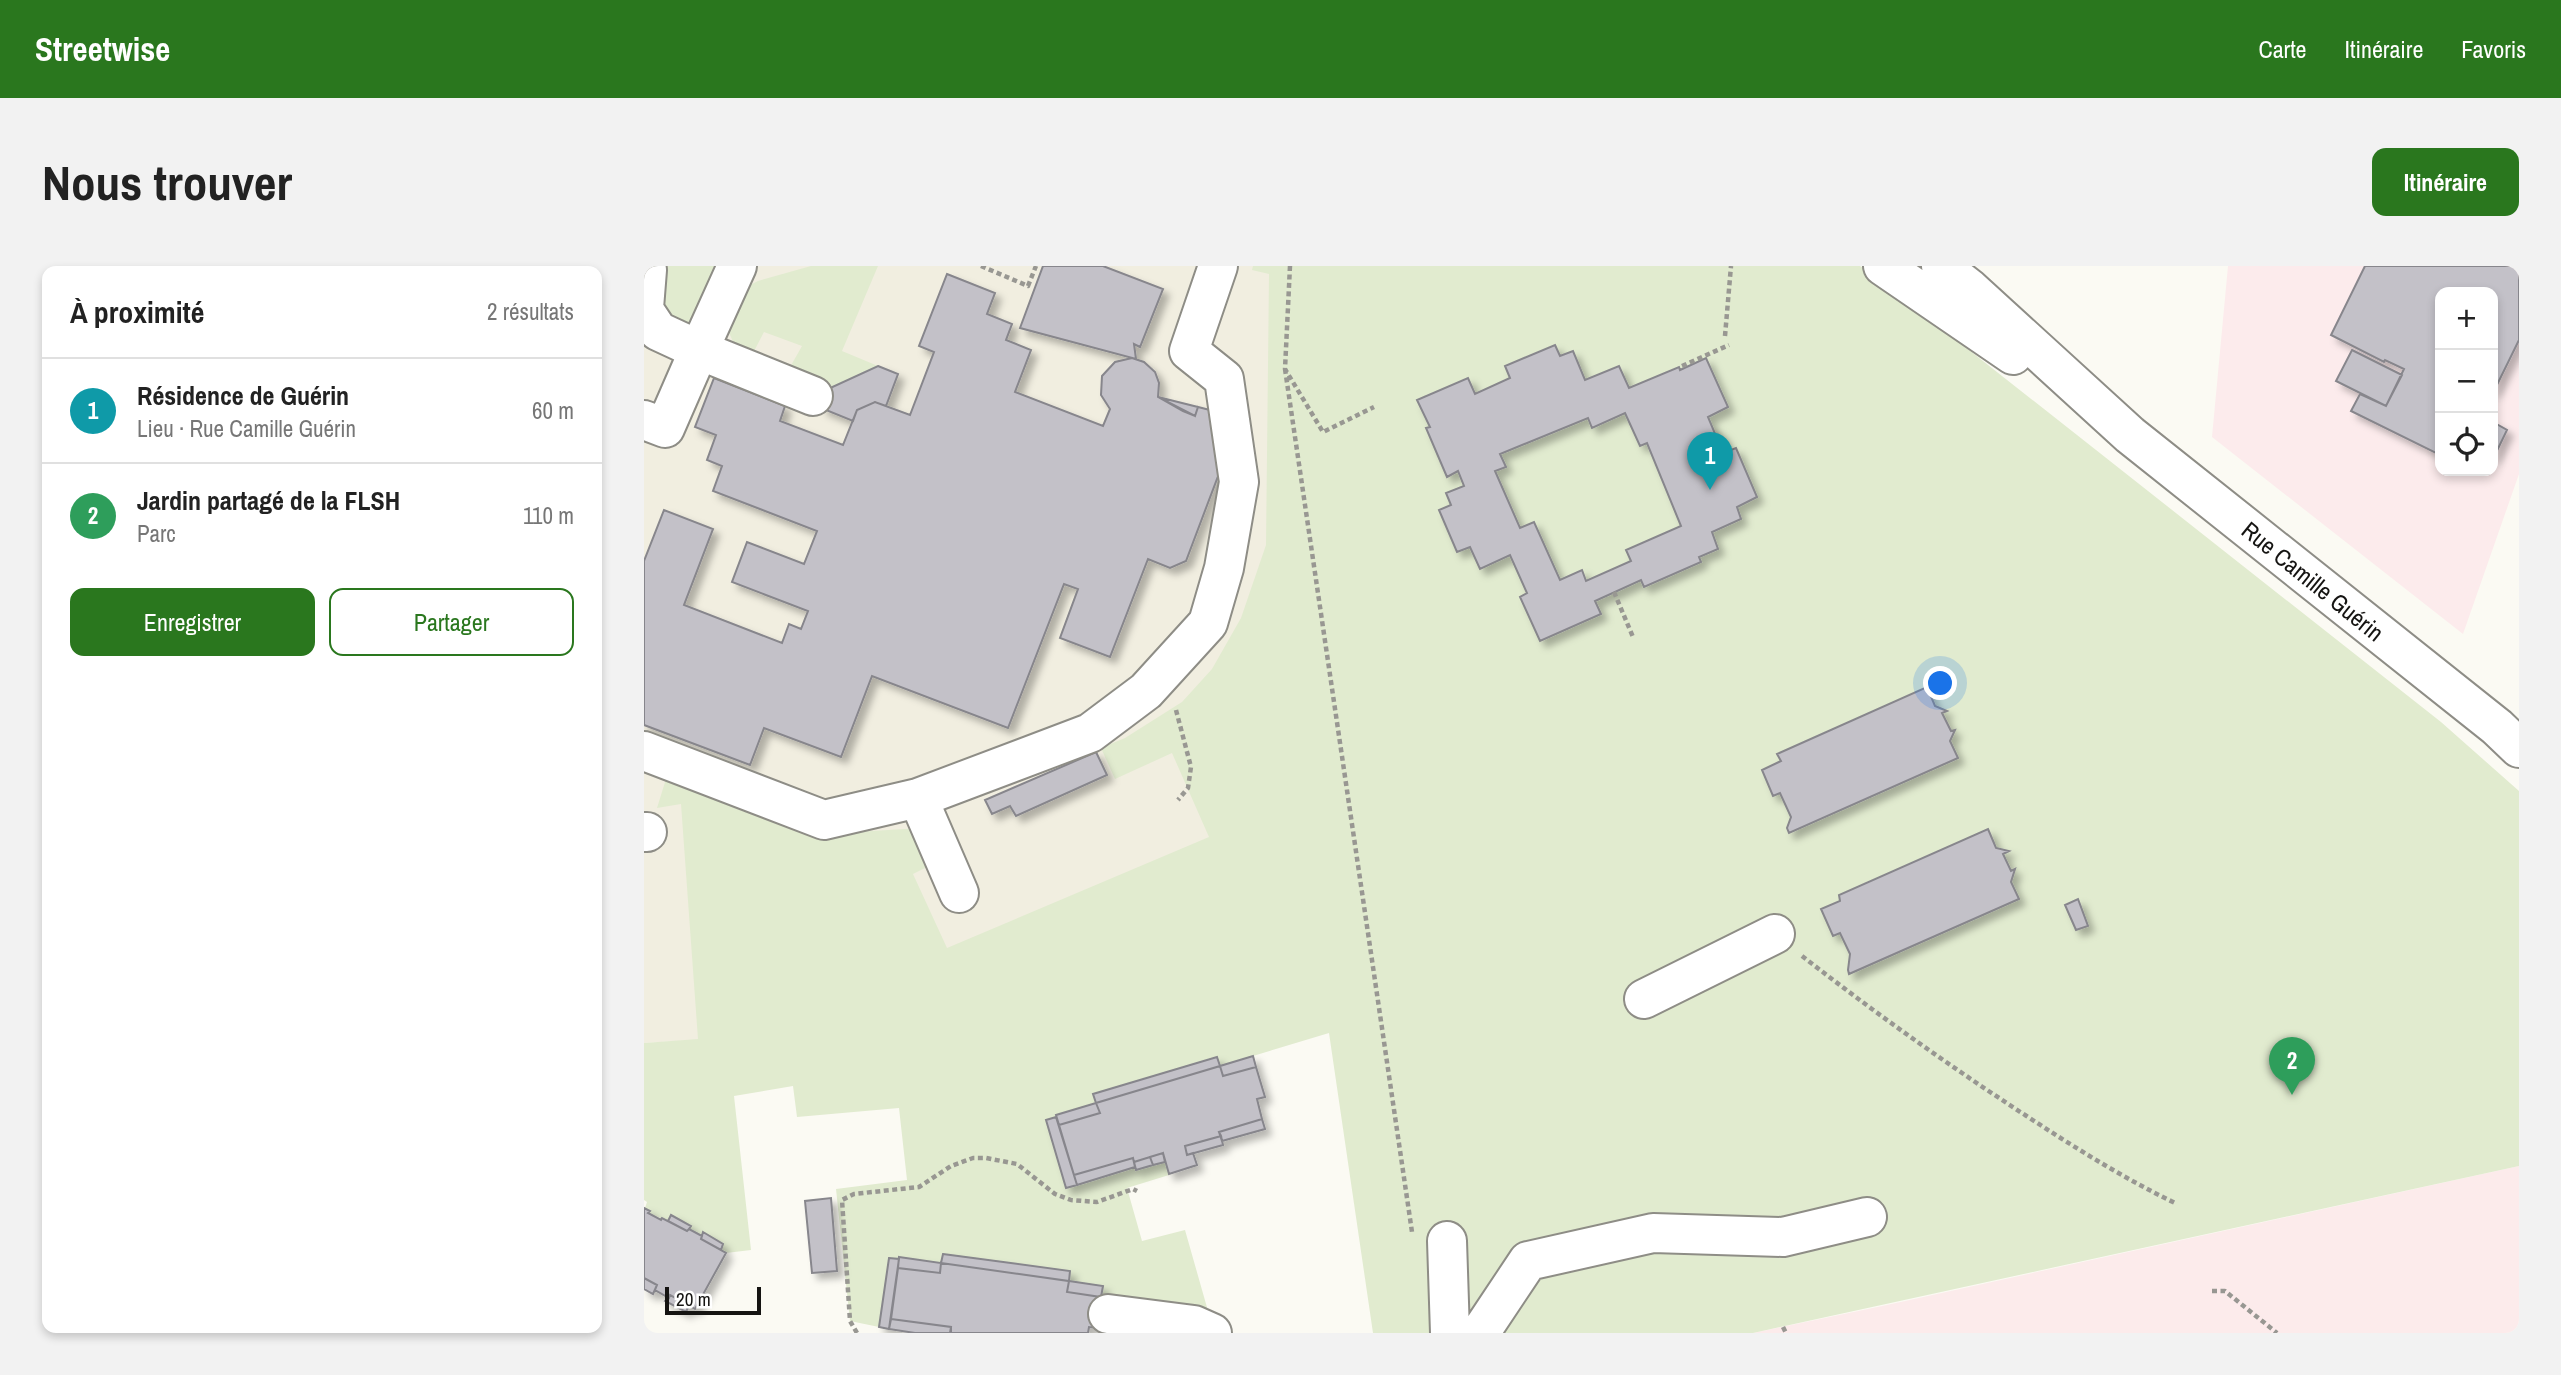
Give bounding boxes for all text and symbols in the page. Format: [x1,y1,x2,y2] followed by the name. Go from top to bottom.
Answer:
[35,27,170,71] text: Streetwise
[2258,33,2307,65] text: Carte
[2345,33,2423,65] text: Itinéraire
[2461,33,2526,65] text: Favoris
[2372,148,2519,216] button: Itinéraire
[42,149,292,215] text: Nous trouver
[2435,287,2498,476] map controls
[2435,287,2498,350] button: +
[70,292,204,332] text: À proximité
[487,296,574,327] text: 2 résultats
[2435,350,2498,413] button: −
[137,378,349,413] text: Résidence de Guérin
[88,395,98,426] text: 1
[532,395,574,426] text: 60 m
[137,413,356,444] text: Lieu · Rue Camille Guérin
[2435,413,2498,476] button: locate
[1687,432,1733,490] pin: 1
[137,483,400,518] text: Jardin partagé de la FLSH
[88,500,98,531] text: 2
[523,500,574,531] text: 110 m
[2235,514,2391,648] street label: Rue Camille Guérin
[137,518,176,549] text: Parc
[70,588,315,656] button: Enregistrer
[329,588,574,656] button: Partager
[1923,666,1957,700] your location
[2269,1037,2315,1095] pin: 2
[665,1284,761,1316] scale bar
[676,1286,711,1312] text: 20 m

